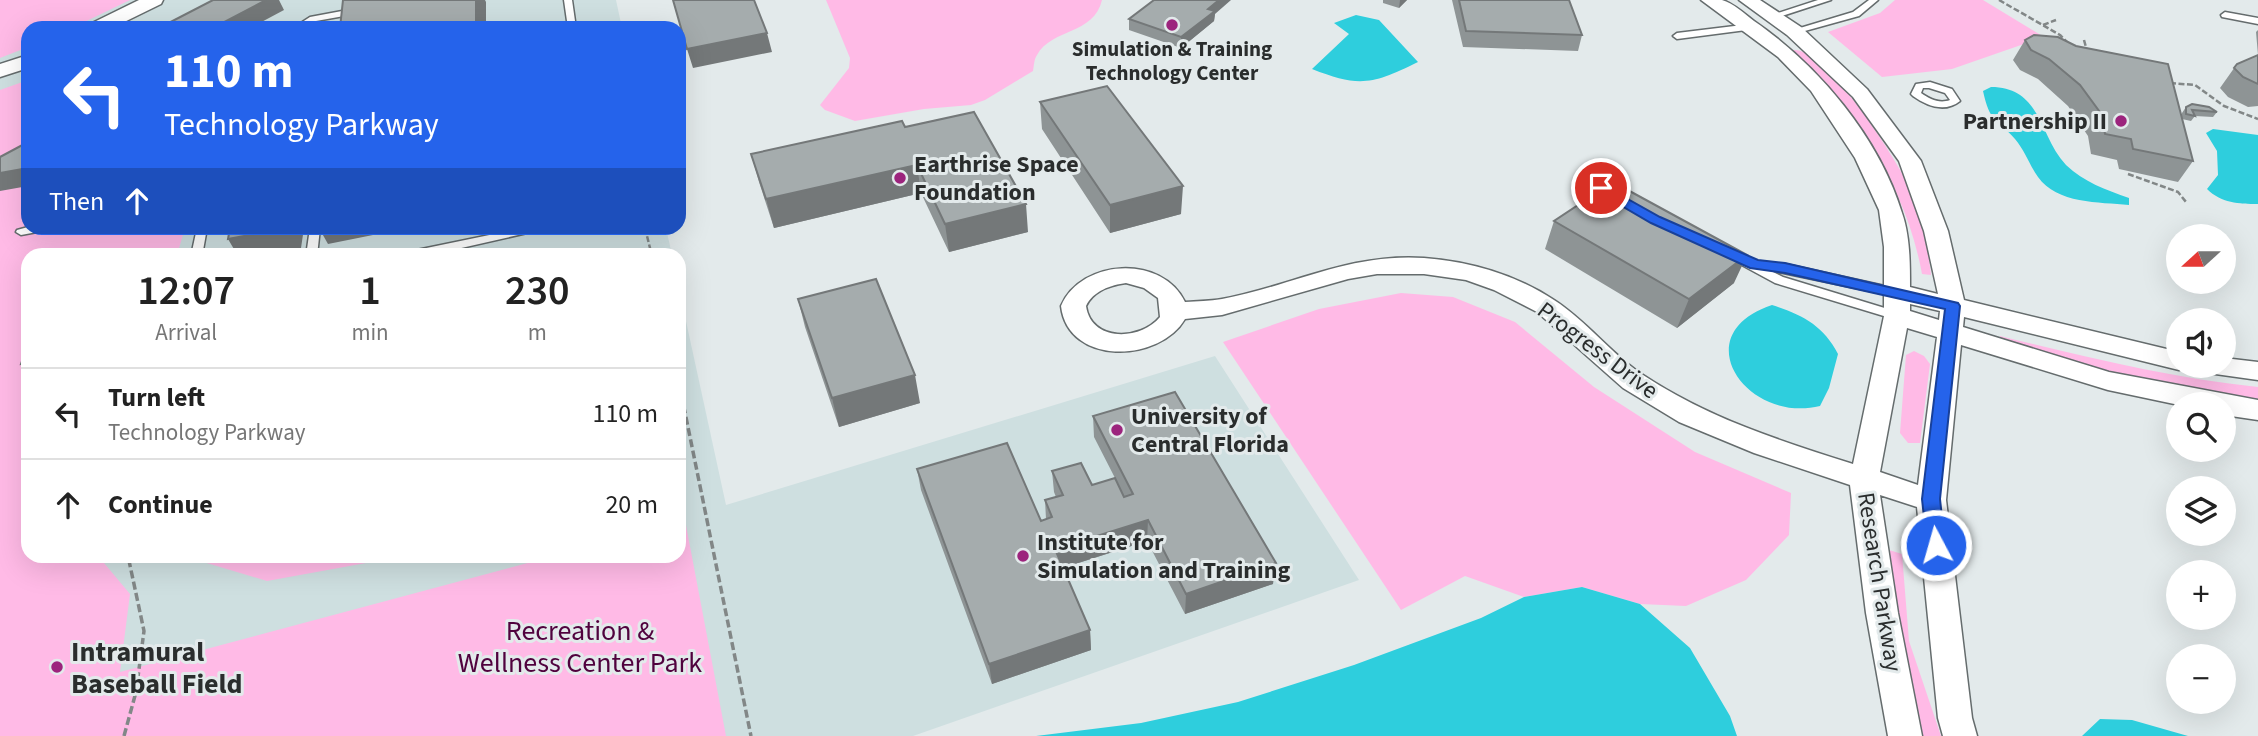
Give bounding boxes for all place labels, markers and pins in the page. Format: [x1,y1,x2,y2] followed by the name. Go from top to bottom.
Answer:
[1164,17,1180,33] marker: Simulation & Training Technology Center
[1072,34,1272,88] place label: Simulation & Training Technology Center
[1963,104,2107,139] place label: Partnership II
[2113,113,2129,129] marker: Partnership II
[914,147,1079,210] place label: Earthrise Space Foundation
[1571,158,1631,218] pin
[892,170,908,186] marker: Earthrise Space Foundation
[1131,399,1289,462] place label: University of Central Florida
[1109,422,1125,438] marker: University of Central Florida
[1037,525,1290,588] place label: Institute for Simulation and Training
[1015,548,1031,564] marker: Institute for Simulation and Training
[71,632,243,704] place label: Intramural Baseball Field
[49,659,65,675] marker: Intramural Baseball Field

